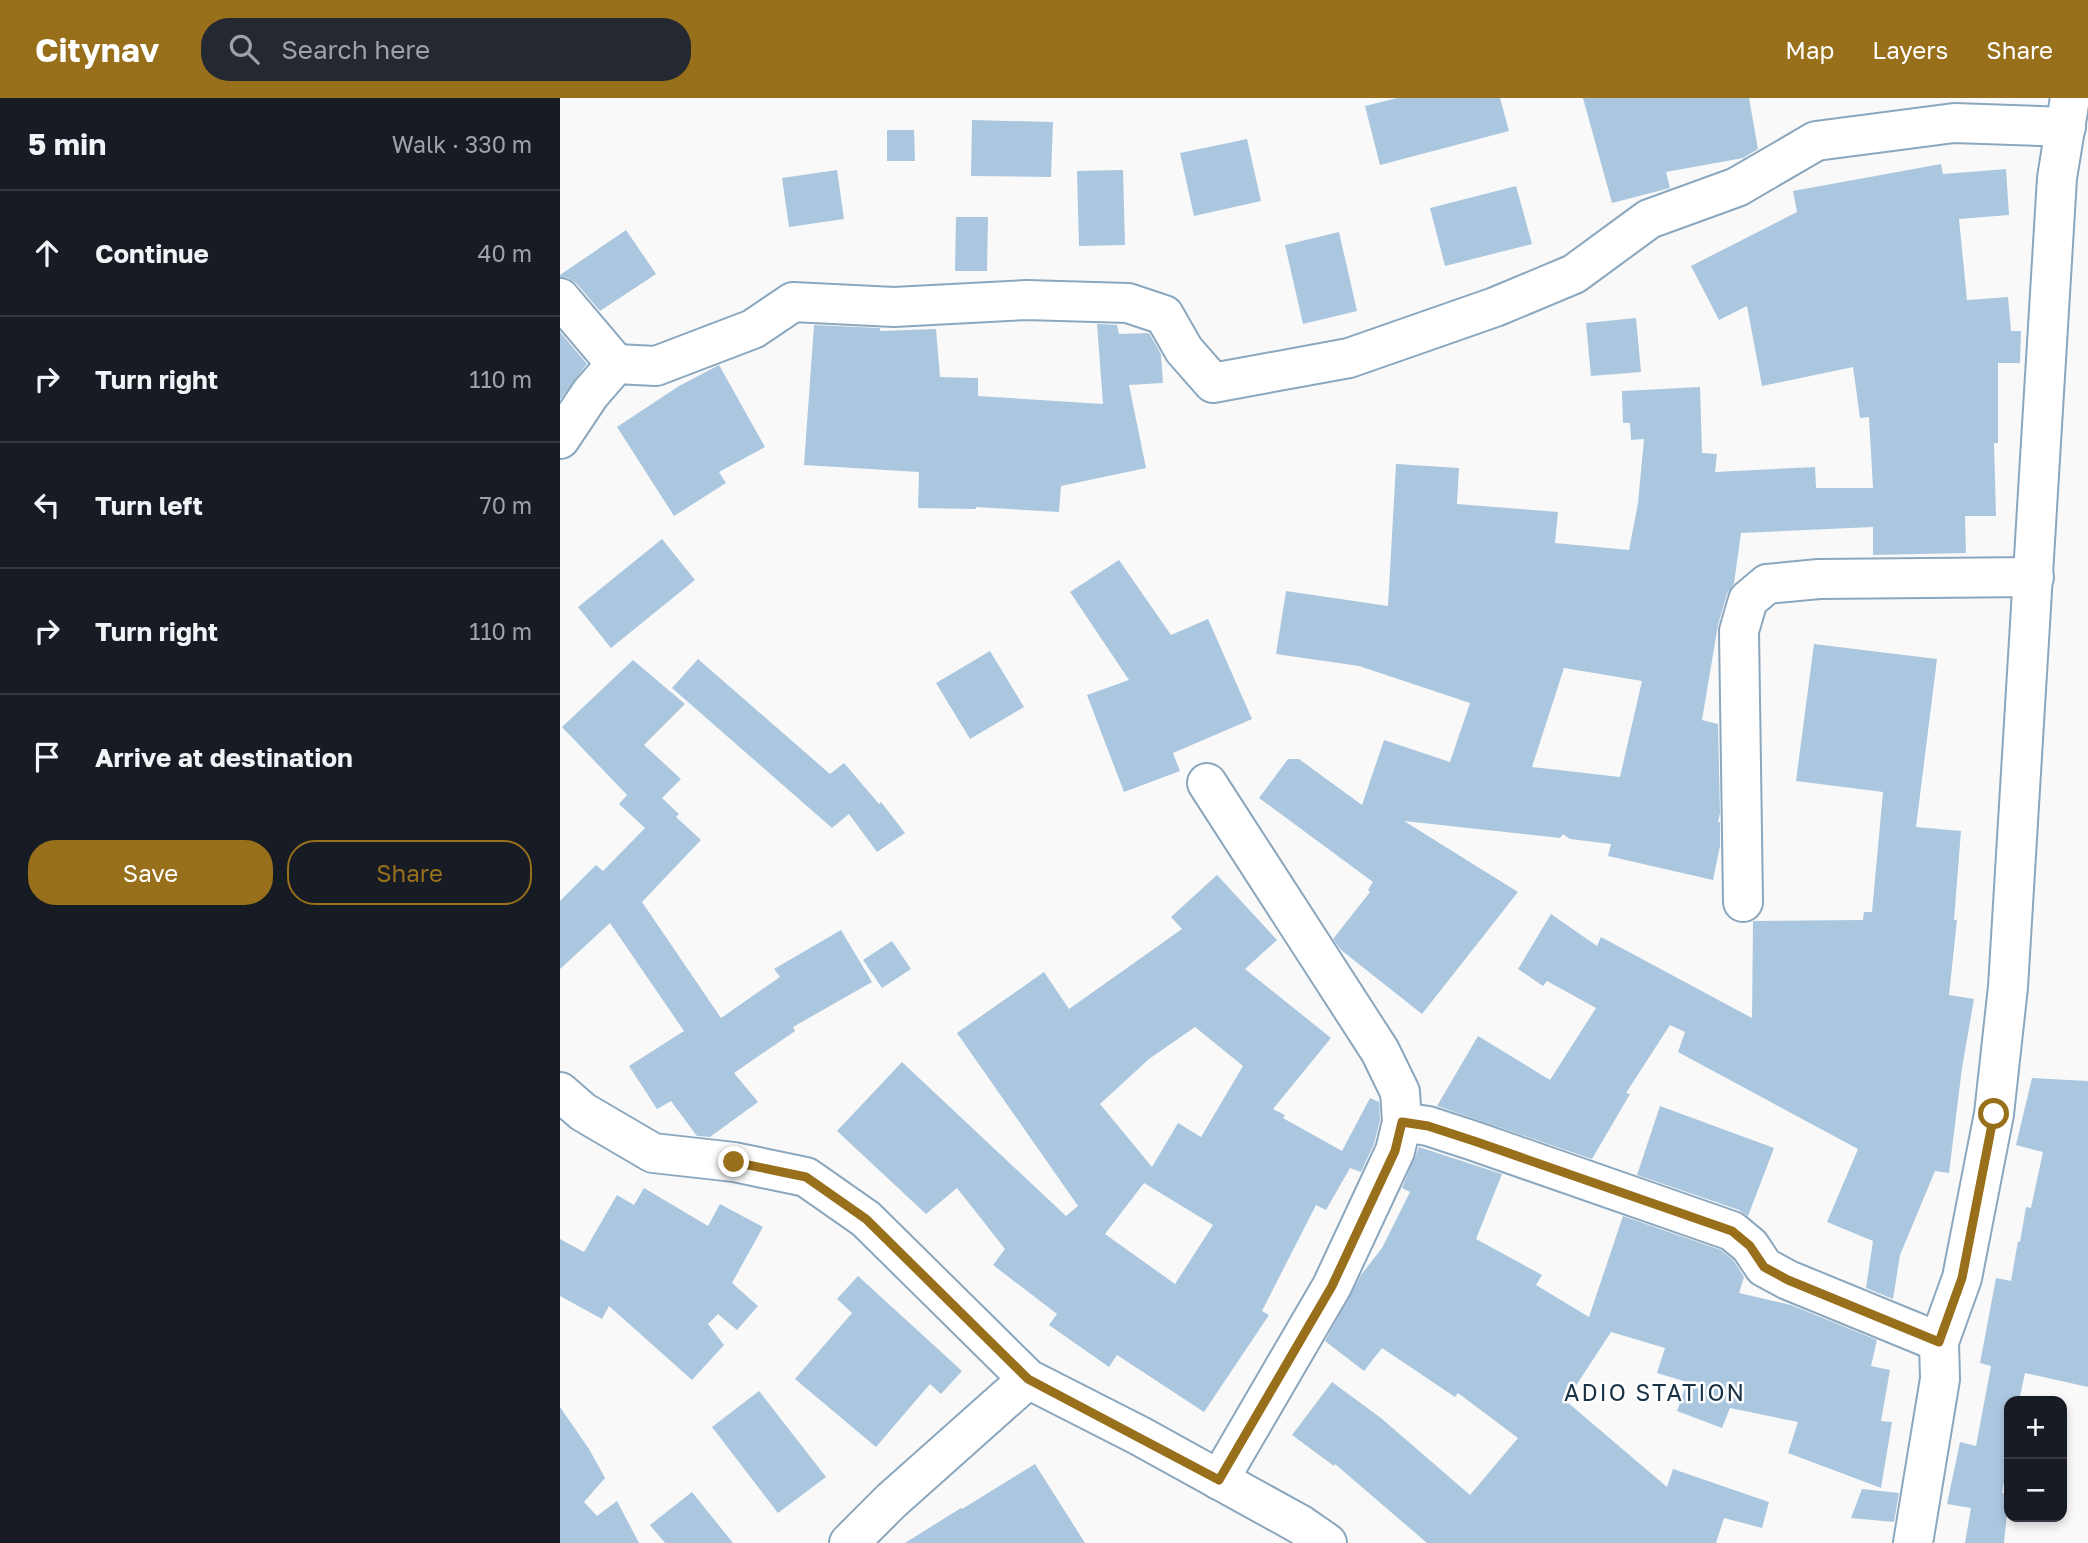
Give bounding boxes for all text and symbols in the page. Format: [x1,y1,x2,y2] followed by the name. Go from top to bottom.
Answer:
[201,18,691,81] search box
[35,30,159,69] text: Citynav
[225,30,263,68] icon: search
[281,34,430,65] text: Search here
[1785,35,1834,64] text: Map
[1872,35,1948,64] text: Layers
[1986,35,2053,64] text: Share
[28,126,106,162] text: 5 min
[392,130,532,158] text: Walk · 330 m
[28,234,66,272] icon: ahead
[95,238,209,269] text: Continue
[478,239,532,267] text: 40 m
[28,360,66,398] icon: right
[95,364,218,395] text: Turn right
[469,365,532,393] text: 110 m
[28,486,66,524] icon: left
[95,490,203,521] text: Turn left
[479,491,532,519] text: 70 m
[28,612,66,650] icon: right
[95,616,218,647] text: Turn right
[469,617,532,645] text: 110 m
[28,738,66,776] icon: arrive
[95,742,353,773] text: Arrive at destination
[28,840,273,905] button: Save
[287,840,532,905] button: Share
[1978,1098,2009,1129] route start
[718,1146,749,1177] route end
[1564,1378,1746,1406] district label: ADIO STATION
[2004,1396,2067,1522] map controls
[2004,1396,2067,1459] button: +
[2004,1459,2067,1522] button: −

